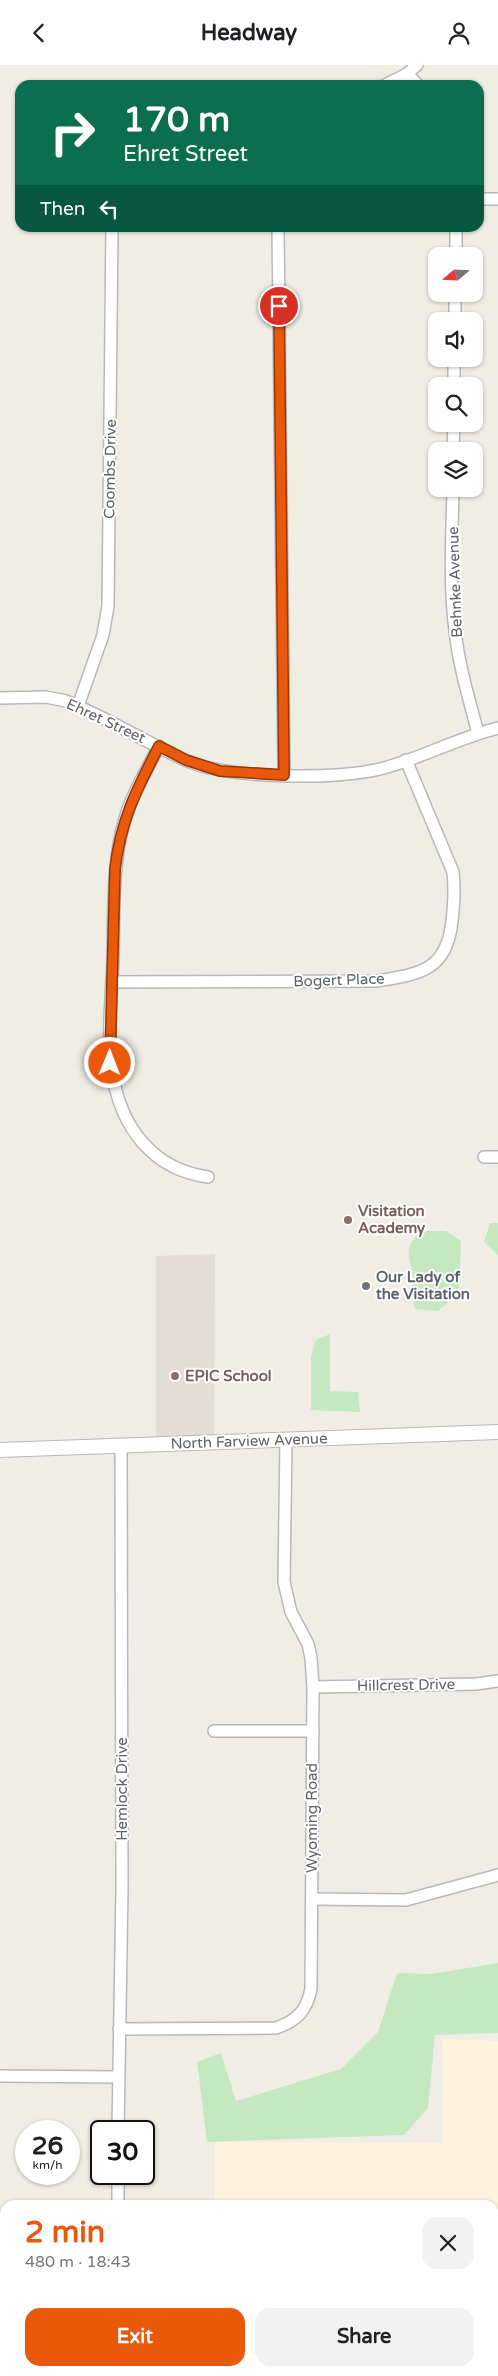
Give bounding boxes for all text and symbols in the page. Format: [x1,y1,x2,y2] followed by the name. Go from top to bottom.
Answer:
[25,19,53,47] icon: back
[445,19,473,47] icon: person
[201,20,297,46] text: Headway
[123,99,230,141] text: 170 m
[40,100,105,165] icon: right
[123,141,248,167] text: Ehret Street
[95,195,123,223] icon: left
[40,198,85,220] text: Then
[428,247,482,303] north arrow
[428,247,483,497] map controls
[258,285,300,327] pin
[265,292,293,320] icon: arrive
[428,312,483,367] button: sound
[428,377,483,432] button: search
[100,419,120,519] street label: Coombs Drive
[428,442,483,497] button: layers
[444,526,466,638] street label: Behnke Avenue
[64,695,149,747] street label: Ehret Street
[293,969,385,991] street label: Bogert Place
[83,1036,135,1088] position arrow
[358,1202,425,1238] place label: Visitation Academy
[342,1214,354,1226] marker: Visitation Academy
[375,1268,470,1303] place label: Our Lady of the Visitation
[360,1280,372,1292] marker: Our Lady of the Visitation
[185,1367,272,1385] place label: EPIC School
[169,1370,181,1382] marker: EPIC School
[170,1429,328,1453] street label: North Farview Avenue
[357,1675,455,1695] street label: Hillcrest Drive
[113,1737,131,1841] street label: Hemlock Drive
[303,1763,321,1873] street label: Wyoming Road
[90,2120,155,2185] speed limit sign: 30
[32,2131,63,2161] text: 26
[32,2158,63,2172] text: km/h
[25,2214,105,2251] text: 2 min
[422,2217,474,2269] button: close
[25,2252,131,2272] text: 480 m · 18:43
[25,2308,245,2366] button: Exit
[255,2308,474,2366] button: Share

